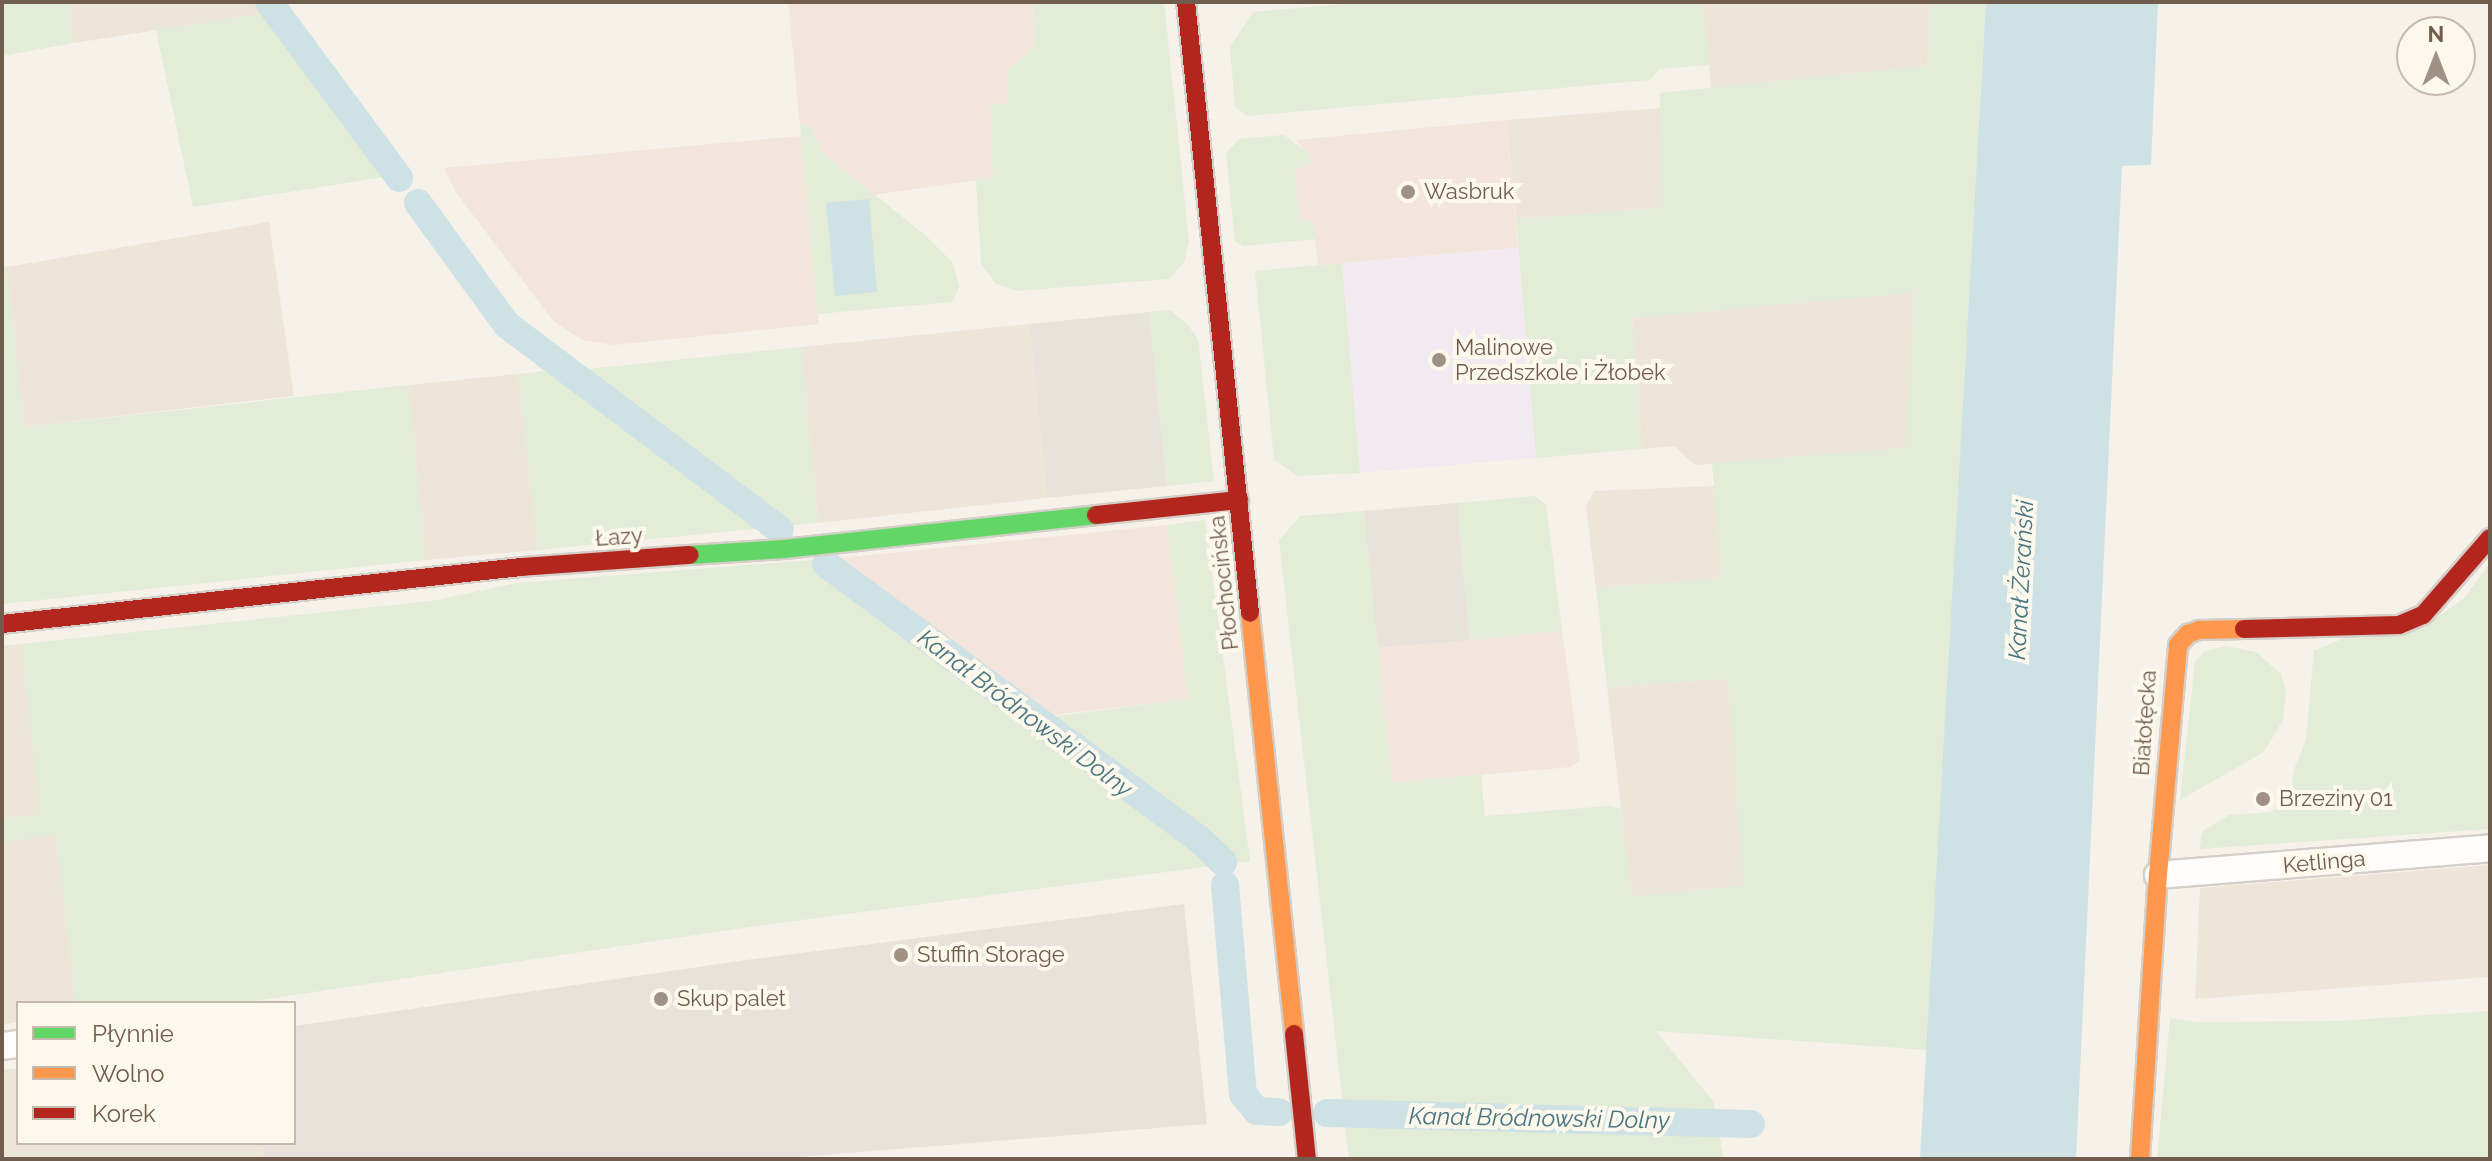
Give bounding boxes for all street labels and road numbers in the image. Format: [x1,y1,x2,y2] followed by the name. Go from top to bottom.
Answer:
[1204,514,1244,652] street label: Płochocińska
[594,522,644,552] street label: Łazy
[2128,669,2162,777] street label: Białołęcka
[2282,845,2366,879] street label: Ketlinga

